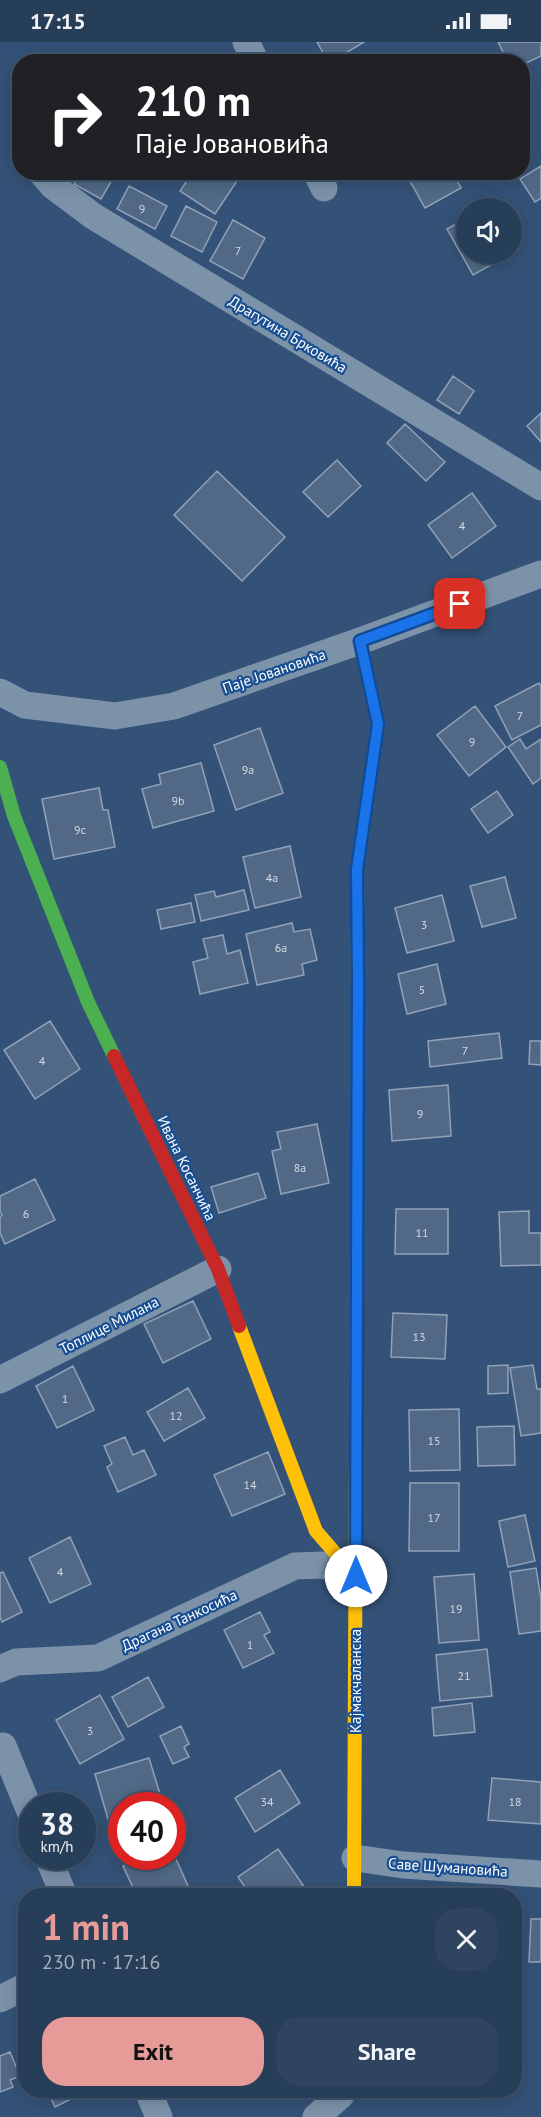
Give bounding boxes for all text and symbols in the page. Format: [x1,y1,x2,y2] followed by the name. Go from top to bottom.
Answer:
[30,7,86,35] text: 17:15
[135,73,251,128] text: 210 m
[36,78,114,156] icon: right
[135,126,329,160] text: Паје Јовановића
[456,198,522,264] map controls
[456,198,522,264] button: sound
[139,201,145,216] house number: 9
[235,243,241,258] house number: 7
[225,291,351,377] street label: Драгутина Брковића
[459,518,466,533] house number: 4
[434,578,485,629] pin
[443,587,476,620] icon: arrive
[220,644,328,698] street label: Паје Јовановића
[517,708,523,723] house number: 7
[469,734,475,749] house number: 9
[242,762,254,777] house number: 9a
[171,793,185,808] house number: 9b
[74,822,87,837] house number: 9c
[266,870,278,885] house number: 4a
[421,917,427,932] house number: 3
[275,940,287,955] house number: 6a
[419,982,425,997] house number: 5
[462,1043,468,1058] house number: 7
[39,1053,46,1068] house number: 4
[417,1106,423,1121] house number: 9
[153,1112,221,1224] street label: Ивана Косанчића
[294,1160,306,1175] house number: 8a
[23,1206,29,1221] house number: 6
[415,1225,429,1240] house number: 11
[56,1292,162,1358] street label: Топлице Милана
[412,1329,426,1344] house number: 13
[62,1391,68,1406] house number: 1
[169,1408,183,1423] house number: 12
[427,1433,441,1448] house number: 15
[243,1477,257,1492] house number: 14
[427,1510,441,1525] house number: 17
[324,1544,388,1608] position arrow
[57,1564,64,1579] house number: 4
[118,1585,240,1655] street label: Драгана Танкосића
[449,1601,463,1616] house number: 19
[346,1629,365,1733] street label: Кајмакчаланска
[247,1637,253,1652] house number: 1
[457,1668,471,1683] house number: 21
[87,1723,93,1738] house number: 3
[108,1792,186,1870] speed limit sign: 40
[260,1794,274,1809] house number: 34
[508,1794,522,1809] house number: 18
[40,1804,74,1843] text: 38
[41,1837,73,1856] text: km/h
[388,1853,508,1881] street label: Саве Шумановића
[42,1903,130,1950] text: 1 min
[435,1908,498,1971] button: close
[42,1949,160,1975] text: 230 m · 17:16
[42,2017,264,2086] button: Exit
[276,2017,498,2086] button: Share

